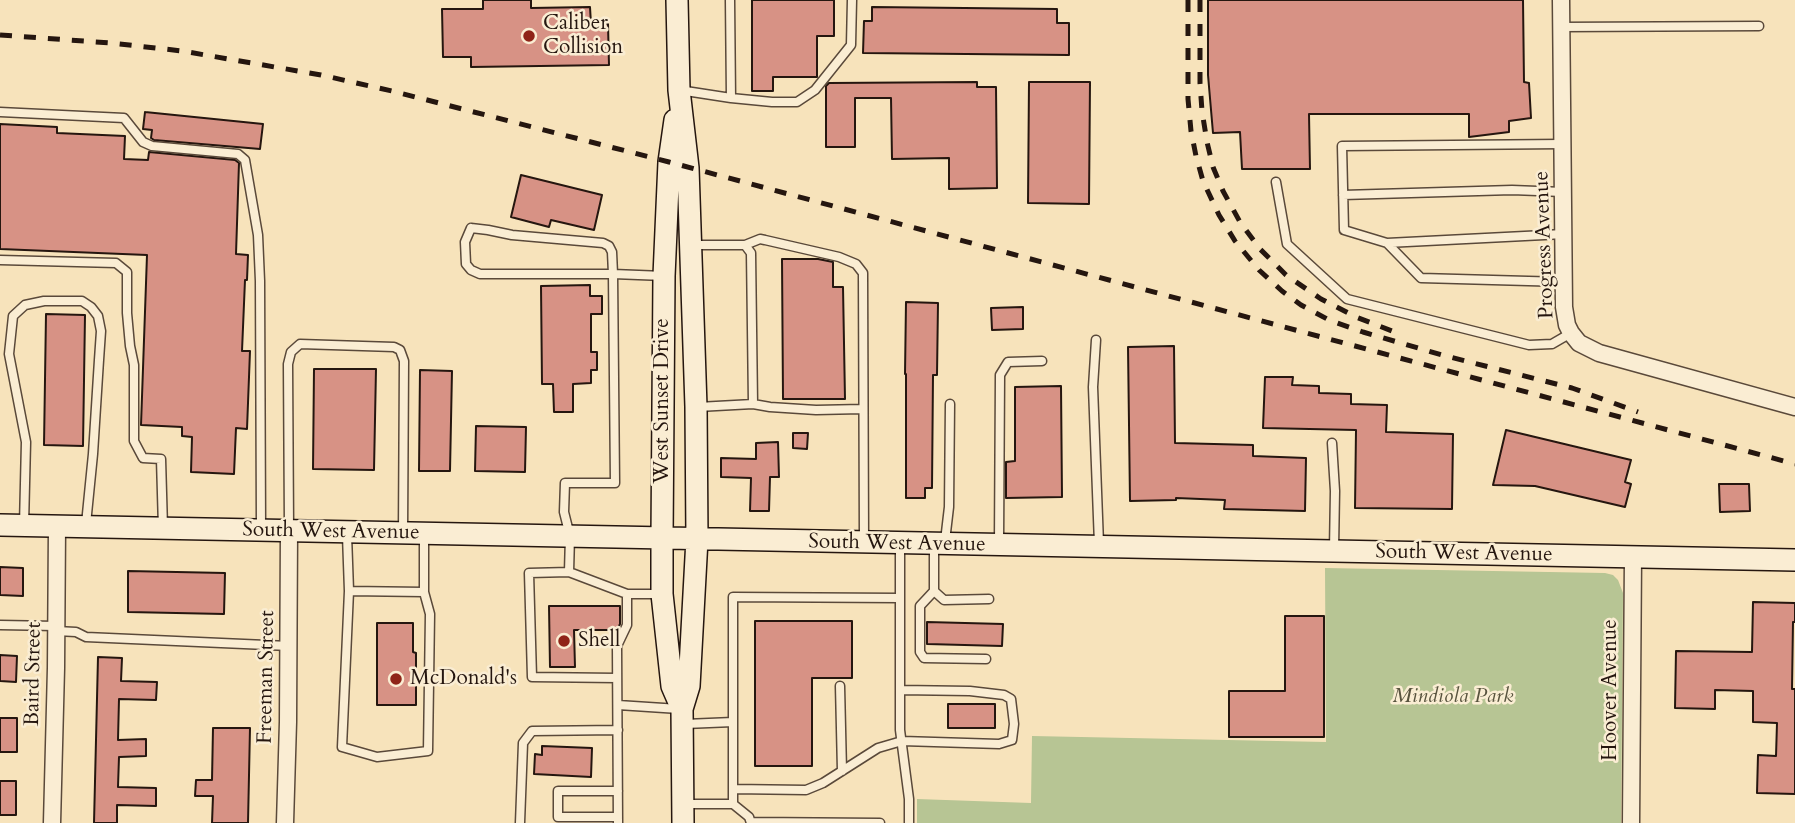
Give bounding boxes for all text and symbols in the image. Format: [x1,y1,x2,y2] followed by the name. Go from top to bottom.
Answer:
[543,11,623,61] place label: Caliber Collision
[521,28,537,44] marker: Caliber Collision
[1530,171,1560,319] street label: Progress Avenue
[650,318,676,484] street label: West Sunset Drive
[242,518,420,546] street label: South West Avenue
[808,530,986,558] street label: South West Avenue
[1375,540,1553,568] street label: South West Avenue
[253,610,281,744] street label: Freeman Street
[1598,619,1624,761] street label: Hoover Avenue
[20,622,48,726] street label: Baird Street
[578,628,620,654] place label: Shell
[556,633,572,649] marker: Shell
[410,666,517,692] place label: McDonald's
[388,671,404,687] marker: McDonald's
[1393,684,1513,710] park label: Mindiola Park

